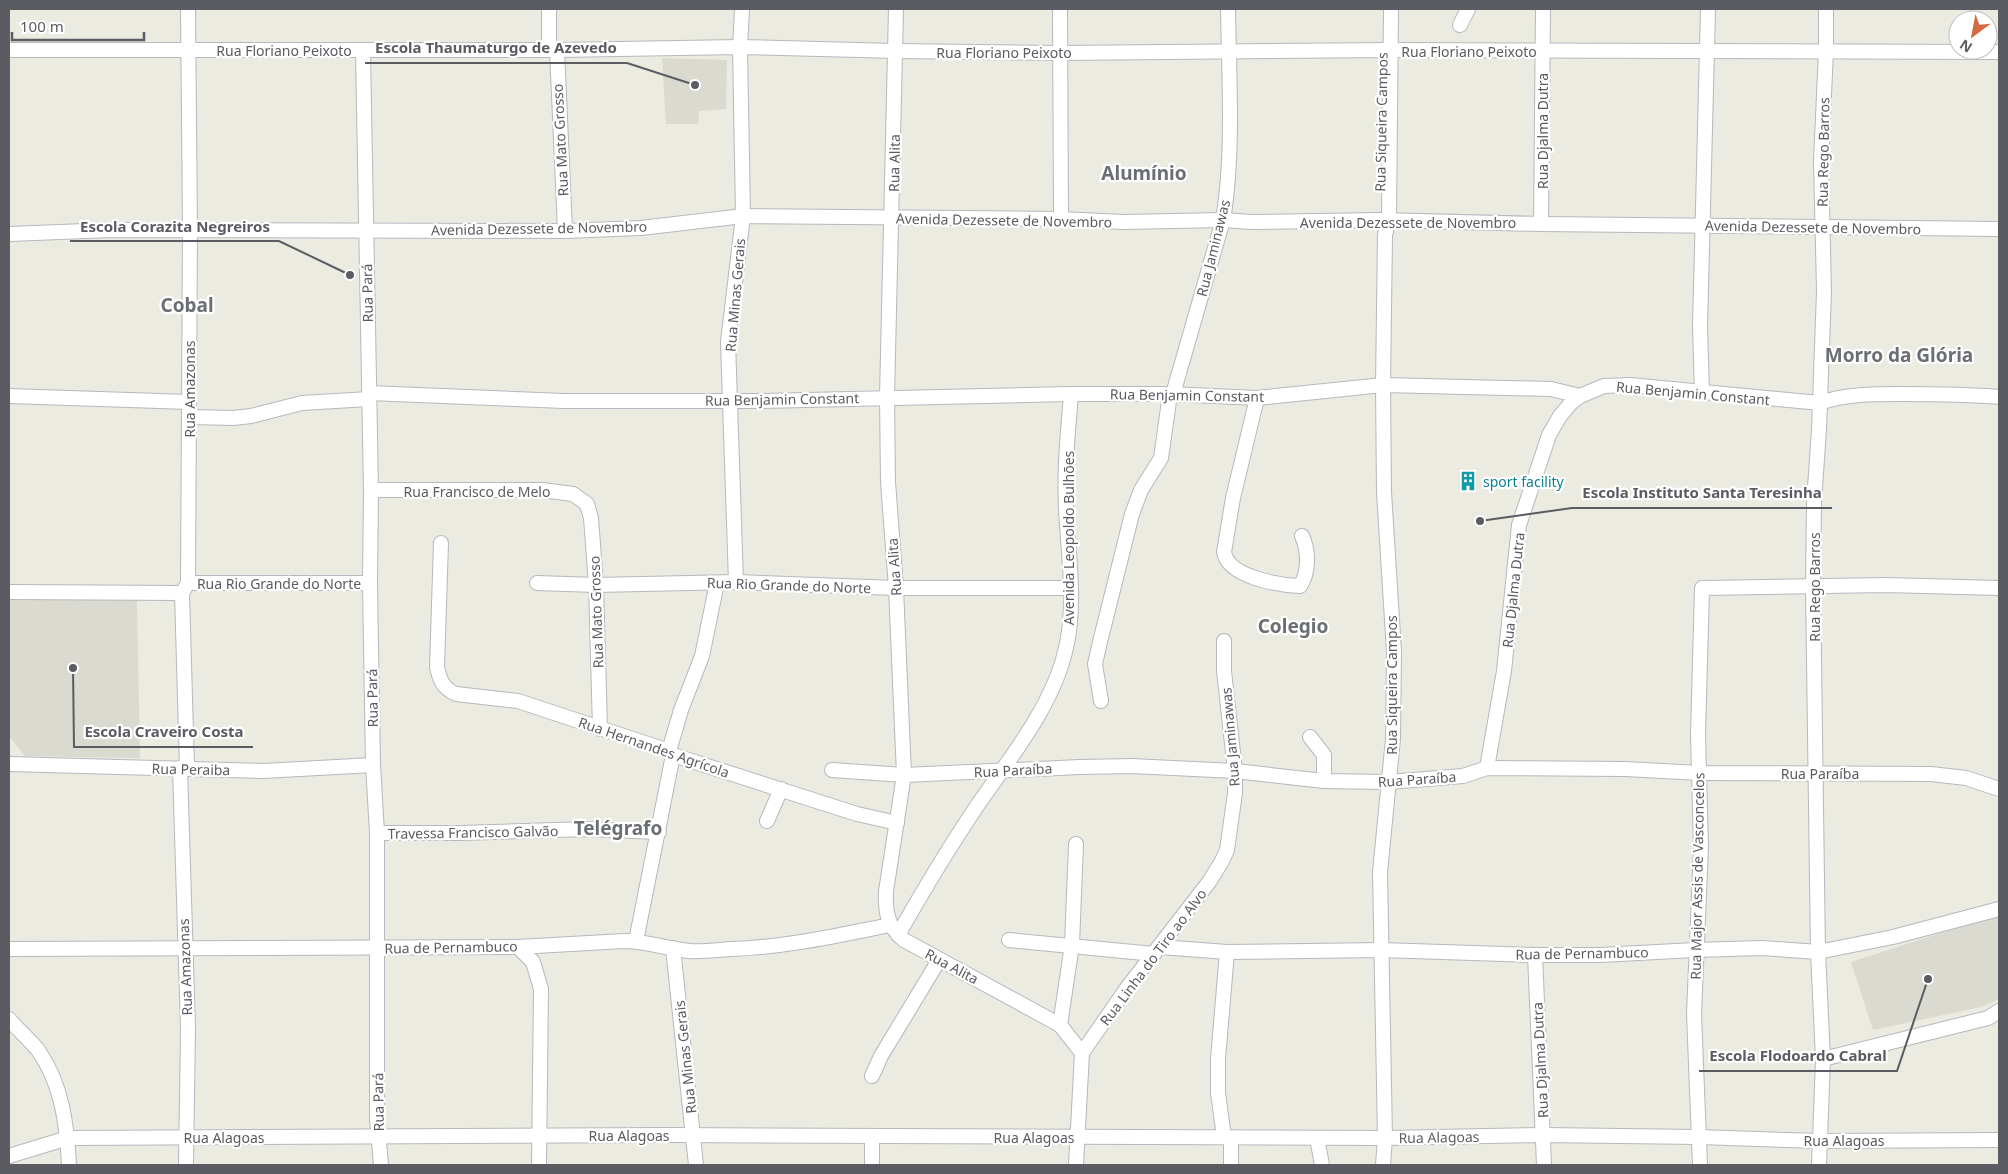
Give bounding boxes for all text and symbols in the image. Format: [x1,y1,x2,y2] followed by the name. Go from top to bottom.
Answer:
[12,10,145,42] scale bar
[1948,10,1998,60] north arrow
[20,16,64,36] text: 100 m
[365,33,627,63] callout: Escola Thaumaturgo de Azevedo
[1956,35,1976,58] text: N
[375,37,617,57] text: Escola Thaumaturgo de Azevedo
[216,41,352,60] street label: Rua Floriano Peixoto
[1401,42,1537,61] street label: Rua Floriano Peixoto
[936,43,1072,62] street label: Rua Floriano Peixoto
[1370,52,1392,192] street label: Rua Siqueira Campos
[1533,73,1552,189] street label: Rua Djalma Dutra
[548,83,572,197] street label: Rua Mato Grosso
[1813,97,1833,207] street label: Rua Rego Barros
[884,134,904,192] street label: Rua Alita
[1101,160,1187,186] district label: Alumínio
[1192,197,1234,298] street label: Rua Jaminawas
[896,209,1112,231] street label: Avenida Dezessete de Novembro
[70,211,279,241] callout: Escola Corazita Negreiros
[1300,213,1516,232] street label: Avenida Dezessete de Novembro
[80,216,270,236] text: Escola Corazita Negreiros
[1705,216,1921,238] street label: Avenida Dezessete de Novembro
[431,217,647,239] street label: Avenida Dezessete de Novembro
[721,237,749,353] street label: Rua Minas Gerais
[357,264,377,322] street label: Rua Pará
[160,292,214,318] district label: Cobal
[180,340,199,438] street label: Rua Amazonas
[1825,342,1973,368] district label: Morro da Glória
[1615,377,1771,409] street label: Rua Benjamin Constant
[1110,384,1264,406] street label: Rua Benjamin Constant
[705,388,859,410] street label: Rua Benjamin Constant
[1059,450,1078,625] street label: Avenida Leopoldo Bulhões
[1457,470,1479,492] building icon: sport facility
[1483,472,1565,491] place label: sport facility
[1572,478,1832,508] callout: Escola Instituto Santa Teresinha
[404,482,550,501] street label: Rua Francisco de Melo
[1582,482,1822,502] text: Escola Instituto Santa Teresinha
[1497,531,1529,649] street label: Rua Djalma Dutra
[1805,532,1824,642] street label: Rua Rego Barros
[883,537,905,597] street label: Rua Alita
[585,555,607,669] street label: Rua Mato Grosso
[707,573,871,597] street label: Rua Rio Grande do Norte
[197,574,361,593] street label: Rua Rio Grande do Norte
[1258,613,1328,639] district label: Colegio
[1382,615,1401,755] street label: Rua Siqueira Campos
[362,669,382,727] street label: Rua Pará
[1216,686,1244,787] street label: Rua Jaminawas
[576,712,732,782] street label: Rua Hernandes Agrícola
[74,717,253,747] callout: Escola Craveiro Costa
[84,721,244,741] text: Escola Craveiro Costa
[973,758,1053,782] street label: Rua Paraíba
[152,759,230,779] street label: Rua Peraiba
[1781,764,1859,783] street label: Rua Paraíba
[1377,767,1457,791] street label: Rua Paraíba
[1686,772,1708,980] street label: Rua Major Assis de Vasconcelos
[574,815,662,841] district label: Telégrafo
[388,821,558,843] street label: Travessa Francisco Galvão
[1095,885,1211,1029] street label: Rua Linha do Tiro ao Alvo
[174,918,196,1016] street label: Rua Amazonas
[384,936,518,958] street label: Rua de Pernambuco
[1515,942,1649,964] street label: Rua de Pernambuco
[922,944,982,988] street label: Rua Alita
[670,999,700,1115] street label: Rua Minas Gerais
[1527,1002,1553,1118] street label: Rua Djalma Dutra
[1699,1041,1897,1071] callout: Escola Flodoardo Cabral
[1709,1045,1887,1065] text: Escola Flodoardo Cabral
[368,1073,388,1131] street label: Rua Pará
[589,1126,670,1145] street label: Rua Alagoas
[1398,1127,1480,1147] street label: Rua Alagoas
[184,1128,265,1147] street label: Rua Alagoas
[994,1128,1075,1147] street label: Rua Alagoas
[1804,1131,1885,1150] street label: Rua Alagoas

